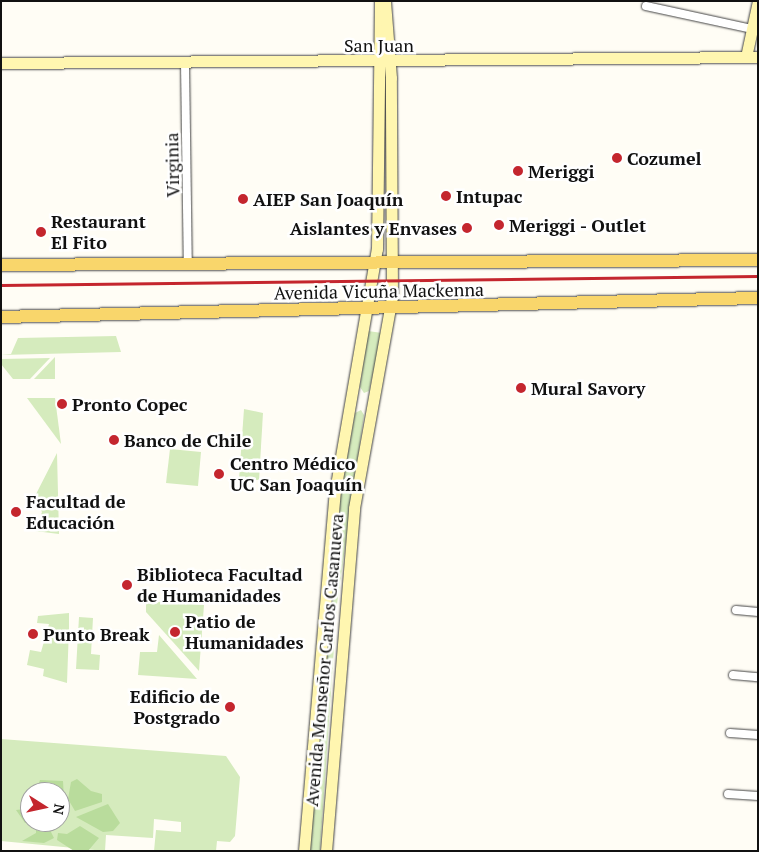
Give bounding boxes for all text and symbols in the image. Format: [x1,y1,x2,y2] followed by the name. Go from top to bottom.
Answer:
[344,34,414,56] street label: San Juan
[161,132,183,198] street label: Virginia
[627,147,702,169] place label: Cozumel
[611,152,623,164] marker: Cozumel
[528,160,594,182] place label: Meriggi
[512,165,524,177] marker: Meriggi
[456,185,522,207] place label: Intupac
[253,188,403,210] place label: AIEP San Joaquín
[440,190,452,202] marker: Intupac
[237,193,249,205] marker: AIEP San Joaquín
[51,211,146,253] place label: Restaurant El Fito
[509,214,647,236] place label: Meriggi - Outlet
[290,217,457,239] place label: Aislantes y Envases
[493,219,505,231] marker: Meriggi - Outlet
[461,222,473,234] marker: Aislantes y Envases
[35,226,47,238] marker: Restaurant El Fito
[273,278,485,304] street label: Avenida Vicuña Mackenna
[531,377,645,399] place label: Mural Savory
[515,382,527,394] marker: Mural Savory
[72,393,188,415] place label: Pronto Copec
[56,398,68,410] marker: Pronto Copec
[124,429,251,451] place label: Banco de Chile
[108,434,120,446] marker: Banco de Chile
[230,453,363,496] place label: Centro Médico UC San Joaquín
[212,467,226,481] marker: Centro Médico UC San Joaquín
[26,491,126,534] place label: Facultad de Educación
[10,506,22,518] marker: Facultad de Educación
[300,513,348,807] street label: Avenida Monseñor Carlos Casanueva
[137,564,302,606] place label: Biblioteca Facultad de Humanidades
[121,579,133,591] marker: Biblioteca Facultad de Humanidades
[185,611,304,654] place label: Patio de Humanidades
[43,623,150,645] place label: Punto Break
[169,626,181,638] marker: Patio de Humanidades
[27,628,39,640] marker: Punto Break
[130,686,220,729] place label: Edificio de Postgrado
[224,701,236,713] marker: Edificio de Postgrado
[20,782,70,832] north arrow
[49,803,70,816] text: N

